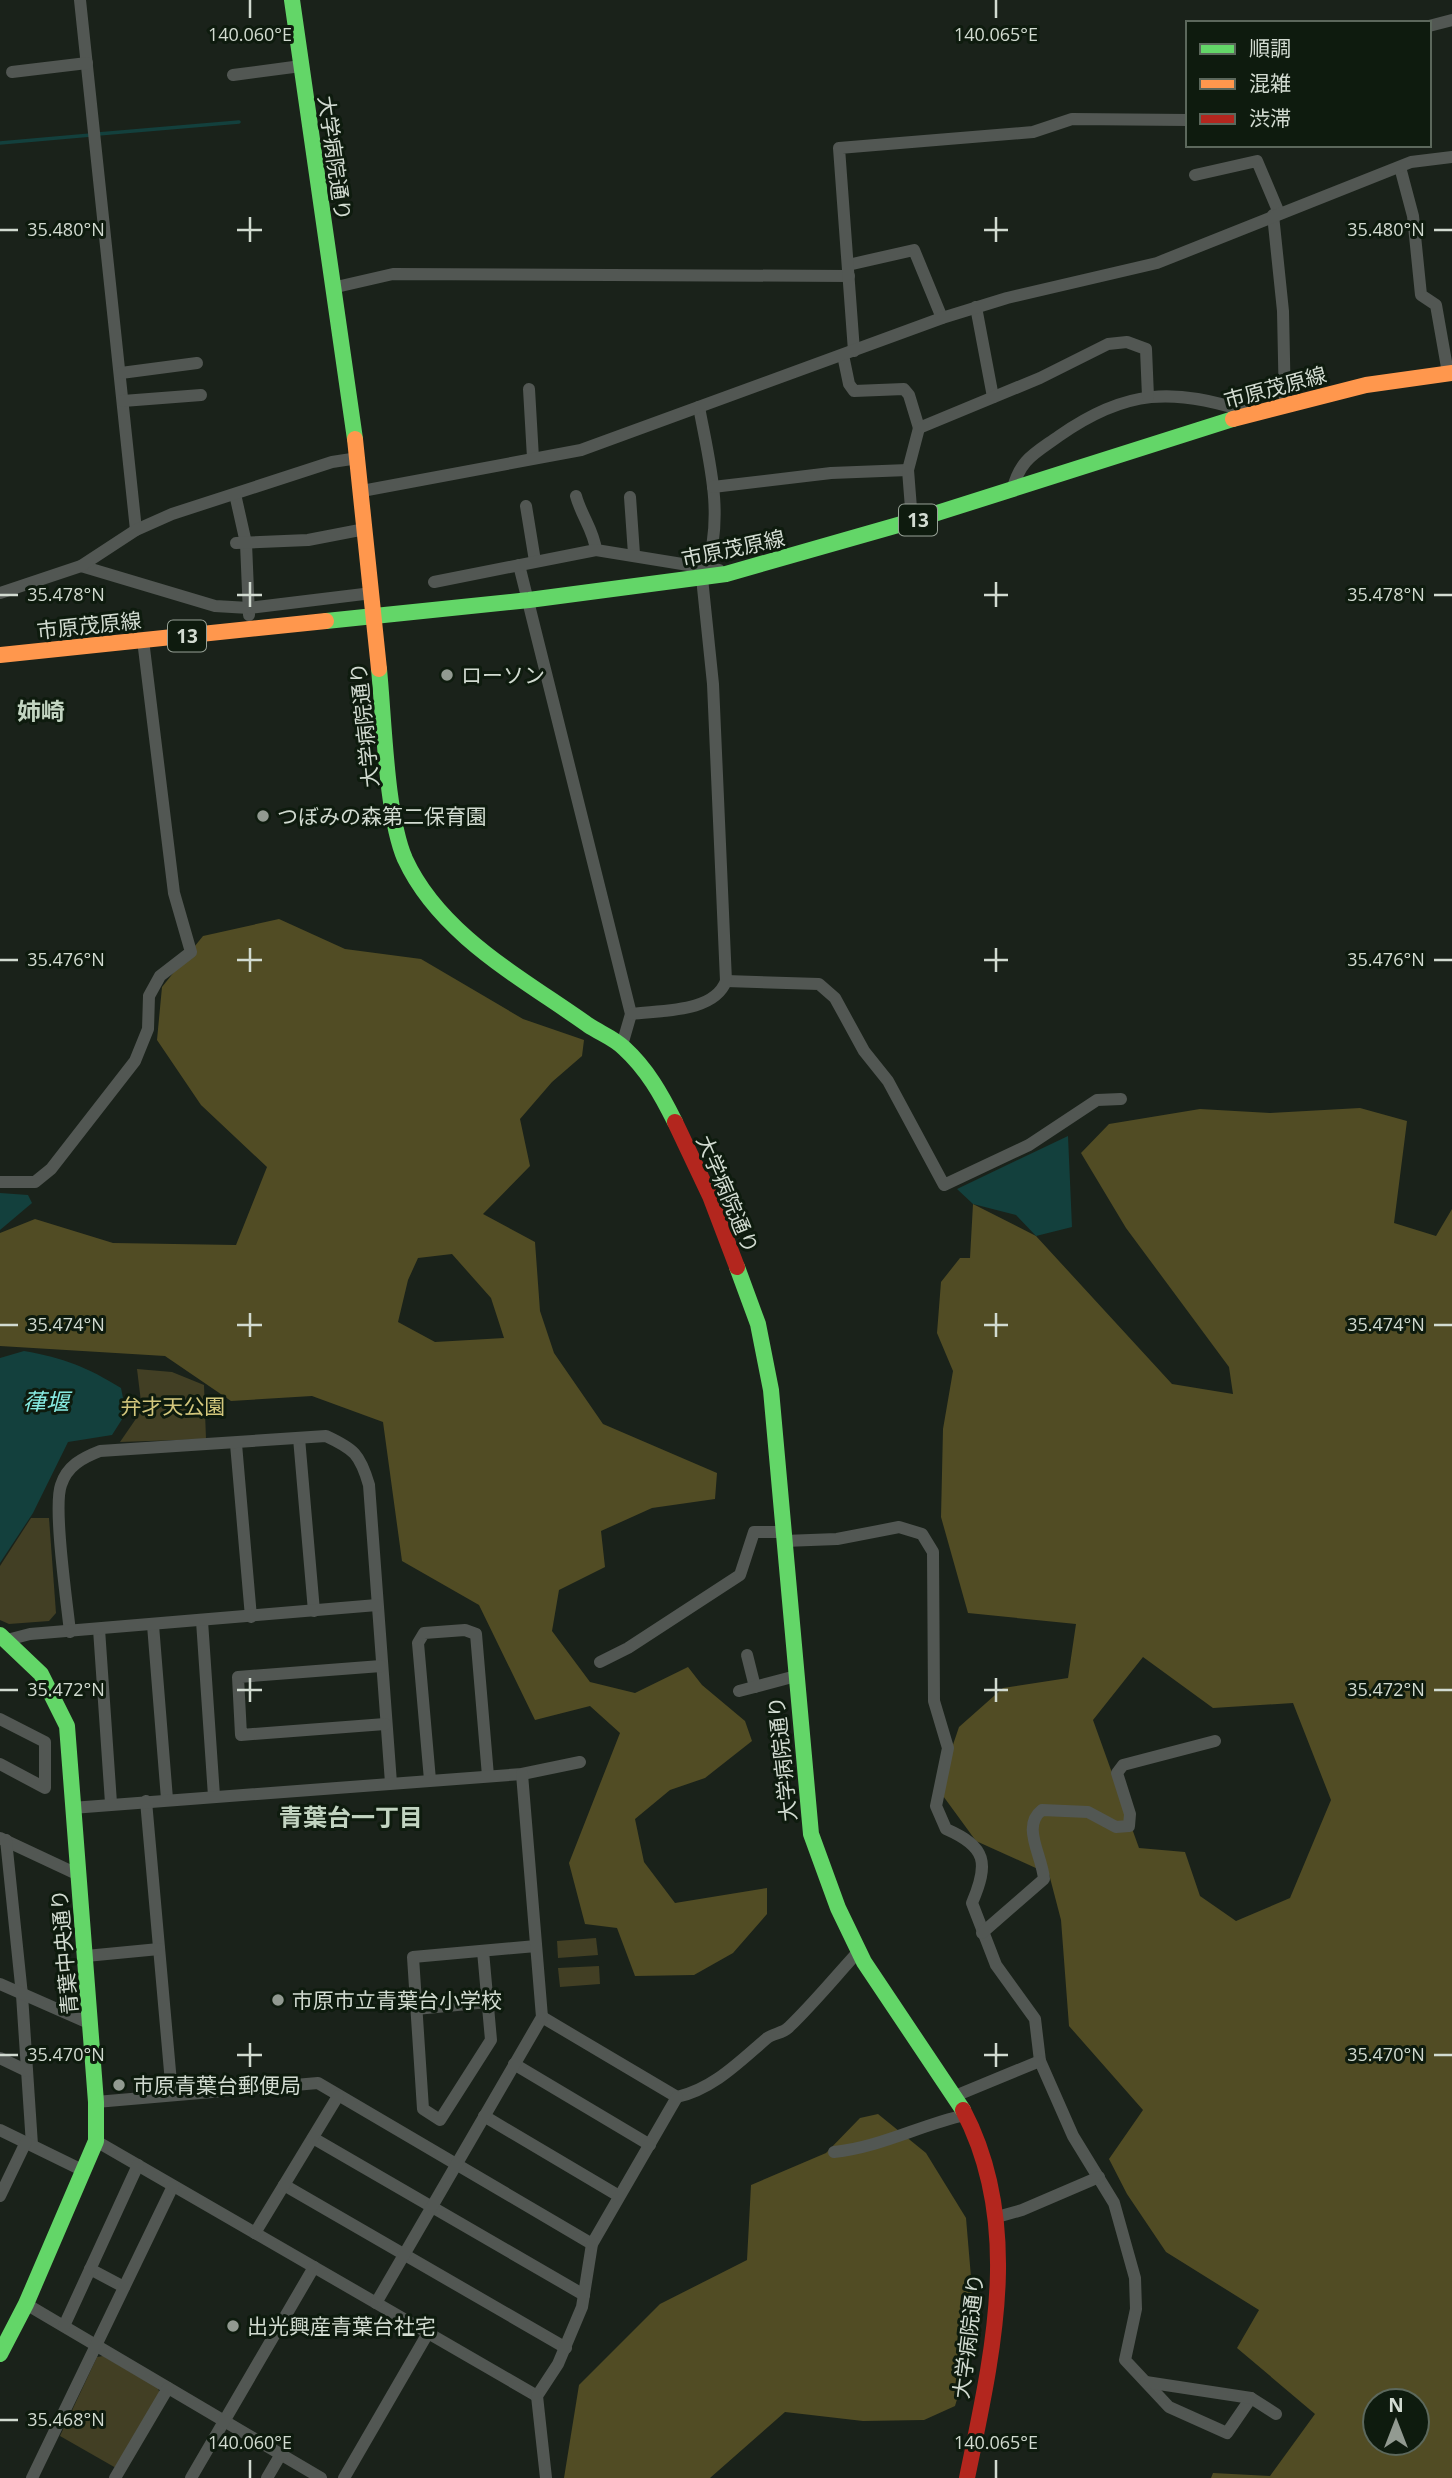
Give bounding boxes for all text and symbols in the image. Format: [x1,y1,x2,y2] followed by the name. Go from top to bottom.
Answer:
[1186,21,1431,147] legend
[208,22,292,46] text: 140.060°E
[954,22,1038,46] text: 140.065°E
[1249,34,1291,62] text: 順調
[1249,69,1291,97] text: 混雑
[312,94,358,222] street label: 大学病院通り
[1249,104,1291,132] text: 渋滞
[27,217,105,241] text: 35.480°N
[1347,217,1425,241] text: 35.480°N
[1221,360,1329,414] street label: 市原茂原線
[899,505,937,536] road number: 13
[679,523,787,573] street label: 市原茂原線
[27,582,105,606] text: 35.478°N
[1347,582,1425,606] text: 35.478°N
[35,606,143,644] street label: 市原茂原線
[168,621,206,652] road number: 13
[343,661,385,789] street label: 大学病院通り
[461,661,545,689] place label: ローソン
[439,667,455,683] marker: ローソン
[17,694,65,727] district label: 姉崎
[277,802,487,830] place label: つぼみの森第二保育園
[255,808,271,824] marker: つぼみの森第二保育園
[27,947,105,971] text: 35.476°N
[1347,947,1425,971] text: 35.476°N
[690,1131,766,1257] street label: 大学病院通り
[27,1312,105,1336] text: 35.474°N
[1347,1312,1425,1336] text: 35.474°N
[23,1385,73,1417] water label: 葎堰
[121,1392,226,1420] park label: 弁才天公園
[27,1677,105,1701] text: 35.472°N
[1347,1677,1425,1701] text: 35.472°N
[761,1695,803,1823] street label: 大学病院通り
[279,1800,423,1833] district label: 青葉台一丁目
[45,1888,83,2016] street label: 青葉中央通り
[292,1986,502,2014] place label: 市原市立青葉台小学校
[270,1992,286,2008] marker: 市原市立青葉台小学校
[27,2042,105,2066] text: 35.470°N
[1347,2042,1425,2066] text: 35.470°N
[133,2071,301,2099] place label: 市原青葉台郵便局
[111,2077,127,2093] marker: 市原青葉台郵便局
[946,2272,990,2400] street label: 大学病院通り
[247,2312,436,2340] place label: 出光興産青葉台社宅
[225,2318,241,2334] marker: 出光興産青葉台社宅
[1361,2387,1431,2457] north arrow
[1388,2392,1404,2418] text: N
[27,2407,105,2431] text: 35.468°N
[208,2430,292,2454] text: 140.060°E
[954,2430,1038,2454] text: 140.065°E

